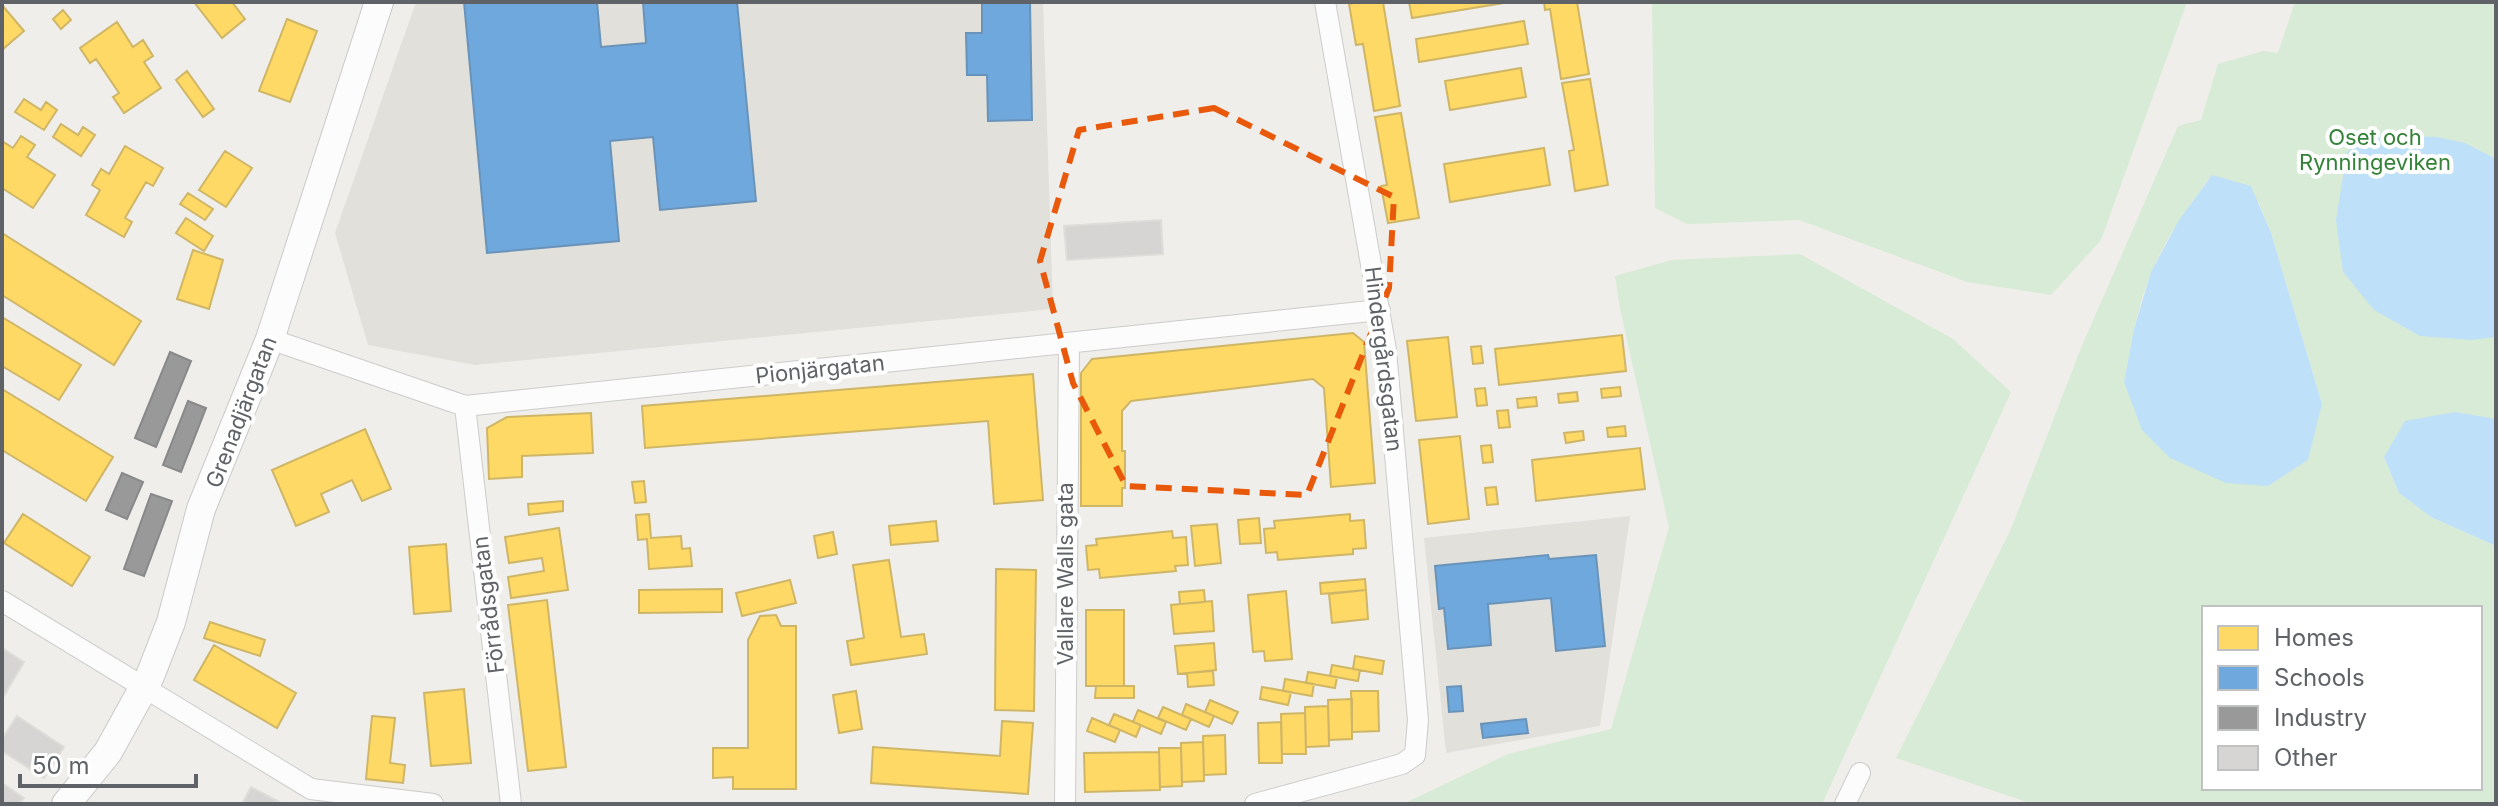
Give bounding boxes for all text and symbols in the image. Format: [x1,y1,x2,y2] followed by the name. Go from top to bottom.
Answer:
[2299,124,2451,175] park label: Oset och Rynningeviken
[1360,265,1408,453] street label: Hindergårdsgatan
[200,333,282,491] street label: Grenadjärgatan
[754,349,886,389] street label: Pionjärgatan
[1052,482,1078,666] street label: Vallare Walls gata
[467,535,509,675] street label: Förrådsgatan
[2202,606,2482,790] legend
[2274,623,2354,652] text: Homes
[2274,663,2365,692] text: Schools
[2274,703,2367,732] text: Industry
[20,738,196,788] scale bar
[2274,743,2337,772] text: Other
[32,751,90,780] text: 50 m

